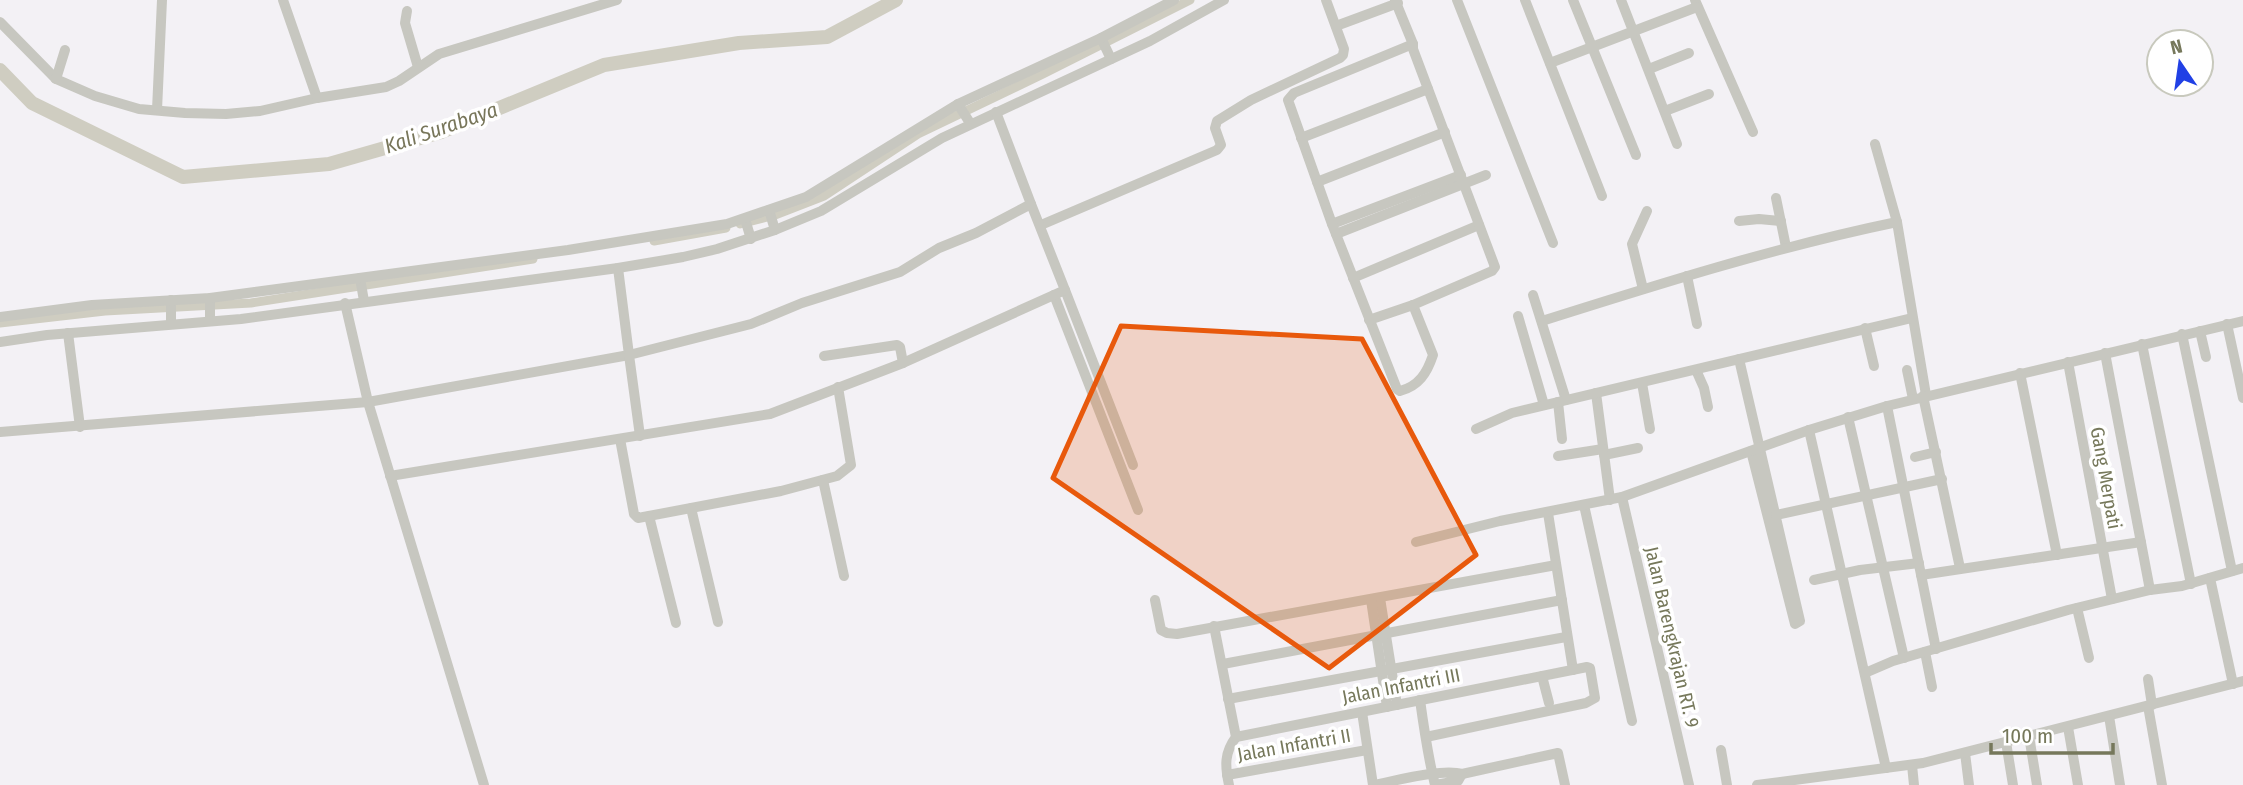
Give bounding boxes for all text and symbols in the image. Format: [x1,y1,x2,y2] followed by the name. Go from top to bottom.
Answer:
[2145,28,2215,98] north arrow
[2168,34,2184,59] text: N
[381,96,501,160] water label: Kali Surabaya
[2086,425,2126,531] street label: Gang Merpati
[1640,544,1704,730] street label: Jalan Barengkrajan RT. 9
[1340,663,1462,709] street label: Jalan Infantri III
[1991,712,2114,756] scale bar
[2002,723,2053,749] text: 100 m
[1235,724,1353,766] street label: Jalan Infantri II

